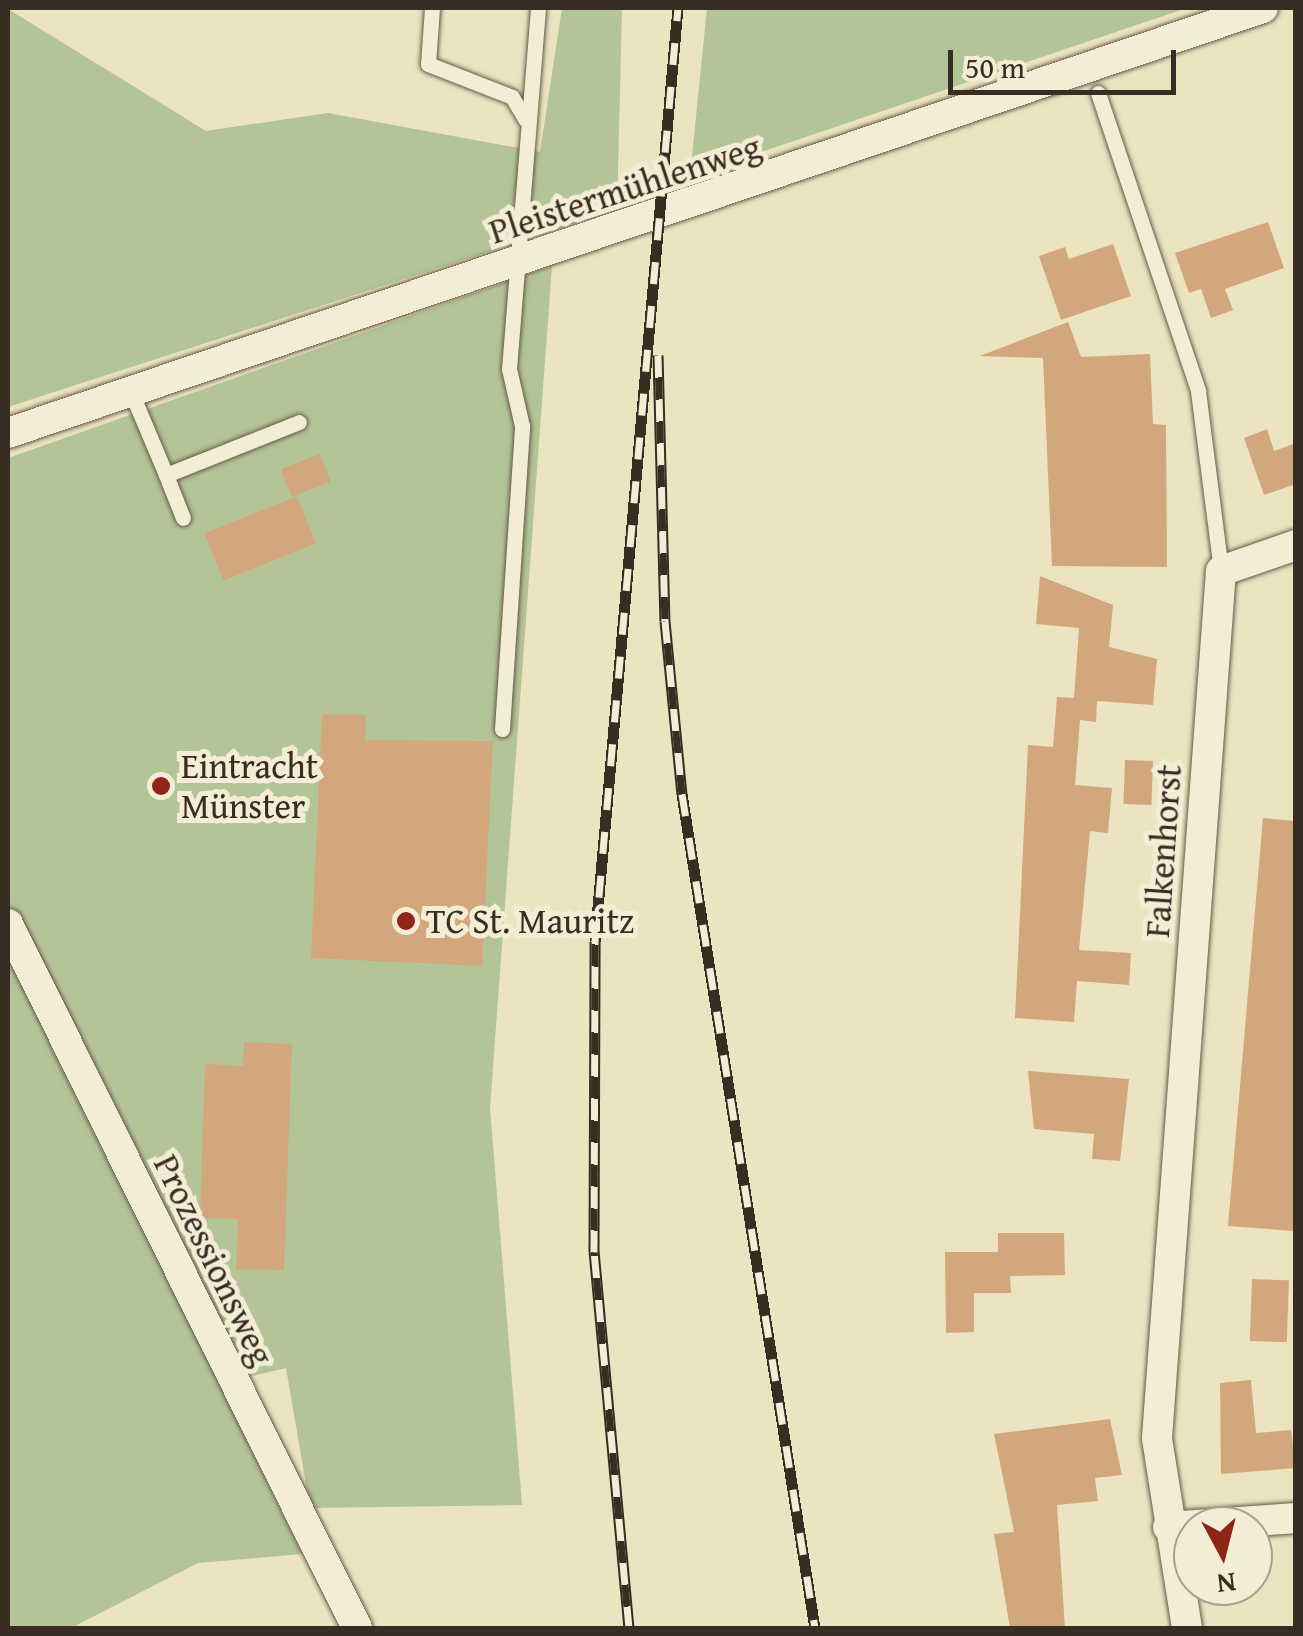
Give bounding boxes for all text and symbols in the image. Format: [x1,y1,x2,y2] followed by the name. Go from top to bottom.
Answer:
[953,30,1180,92] scale bar
[965,45,1025,89] text: 50 m
[484,125,766,253] street label: Pleistermühlenweg
[181,745,318,827] place label: Eintracht Münster
[1136,763,1190,939] street label: Falkenhorst
[150,775,172,797] marker: Eintracht Münster
[426,900,634,942] place label: TC St. Mauritz
[395,910,417,932] marker: TC St. Mauritz
[145,1148,283,1372] street label: Prozessionsweg
[1173,1506,1273,1606] north arrow
[1215,1563,1238,1606] text: N

